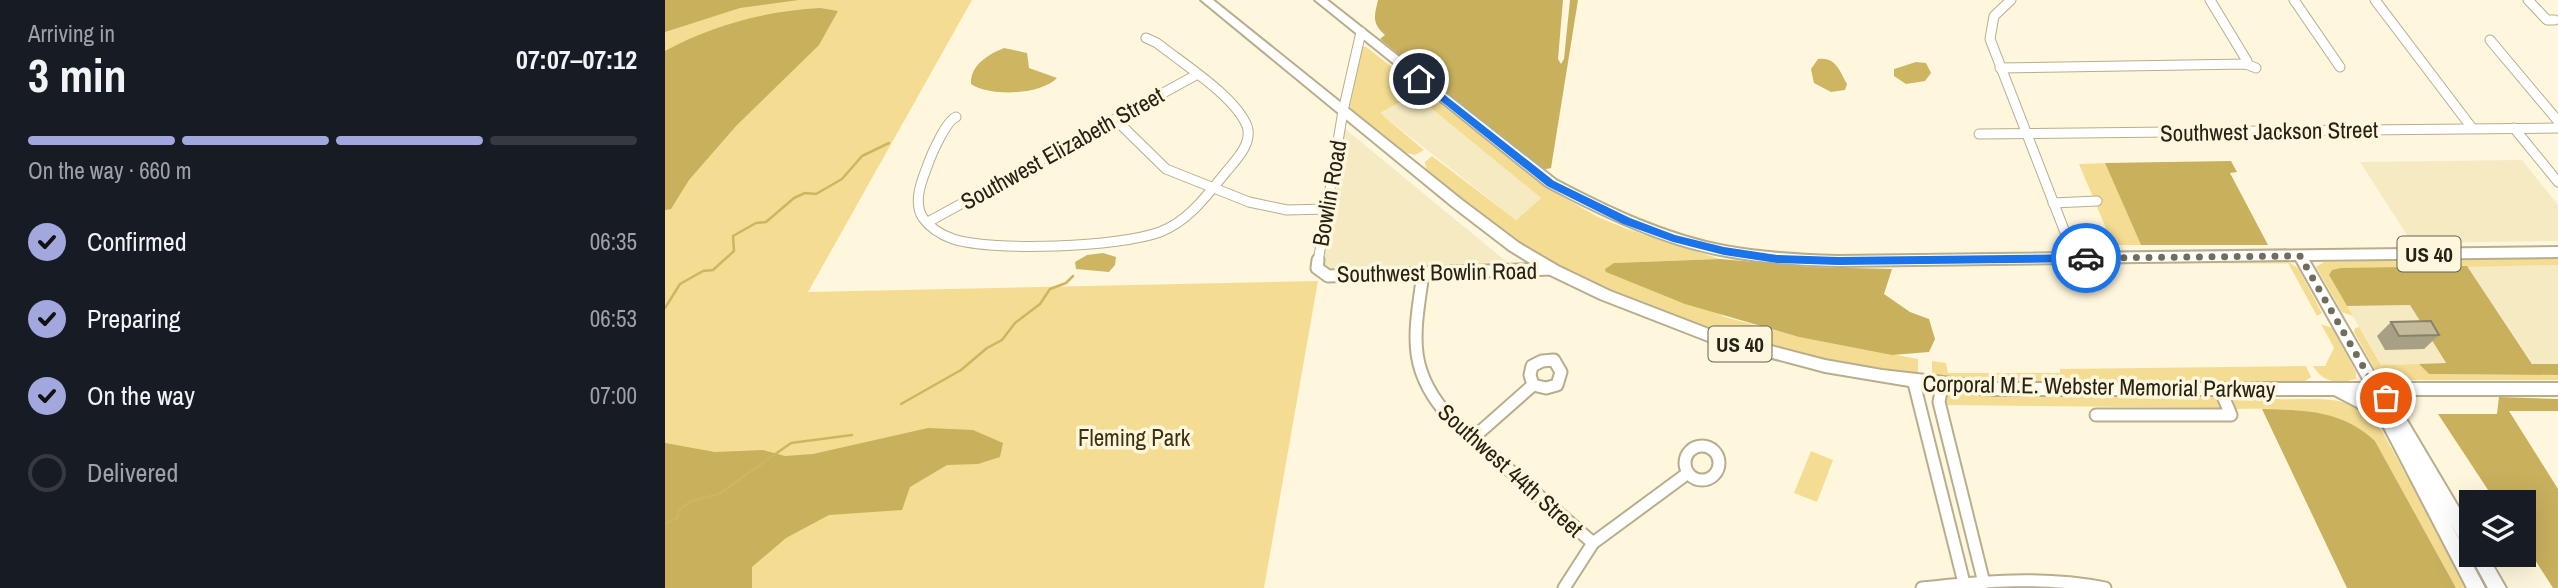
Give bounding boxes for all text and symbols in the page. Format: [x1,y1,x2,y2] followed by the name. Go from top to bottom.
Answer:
[28,18,115,49] text: Arriving in
[516,42,637,77] text: 07:07–07:12
[28,44,127,106] text: 3 min
[1389,49,1449,109] pin
[1400,60,1438,98] icon: home
[955,79,1169,217] street label: Southwest Elizabeth Street
[2160,114,2378,148] street label: Southwest Jackson Street
[1304,138,1354,248] street label: Bowlin Road
[28,155,192,186] text: On the way · 660 m
[28,223,66,261] icon: check
[2051,223,2121,293] courier
[87,224,187,259] text: Confirmed
[590,226,637,257] text: 06:35
[2397,236,2461,272] road number: US 40
[2067,239,2105,277] icon: car
[1337,255,1537,289] street label: Southwest Bowlin Road
[28,300,66,338] icon: check
[87,301,181,336] text: Preparing
[590,303,637,334] text: 06:53
[1709,326,1771,362] road number: US 40
[1922,367,2276,405] street label: Corporal M.E. Webster Memorial Parkway
[2356,368,2416,428] pin
[28,377,66,415] icon: check
[87,378,195,413] text: On the way
[2367,379,2405,417] icon: bag
[590,380,637,411] text: 07:00
[1432,396,1590,544] street label: Southwest 44th Street
[1078,422,1191,453] park label: Fleming Park
[87,455,178,490] text: Delivered
[2459,490,2536,567] map controls
[2459,490,2536,567] button: layers

